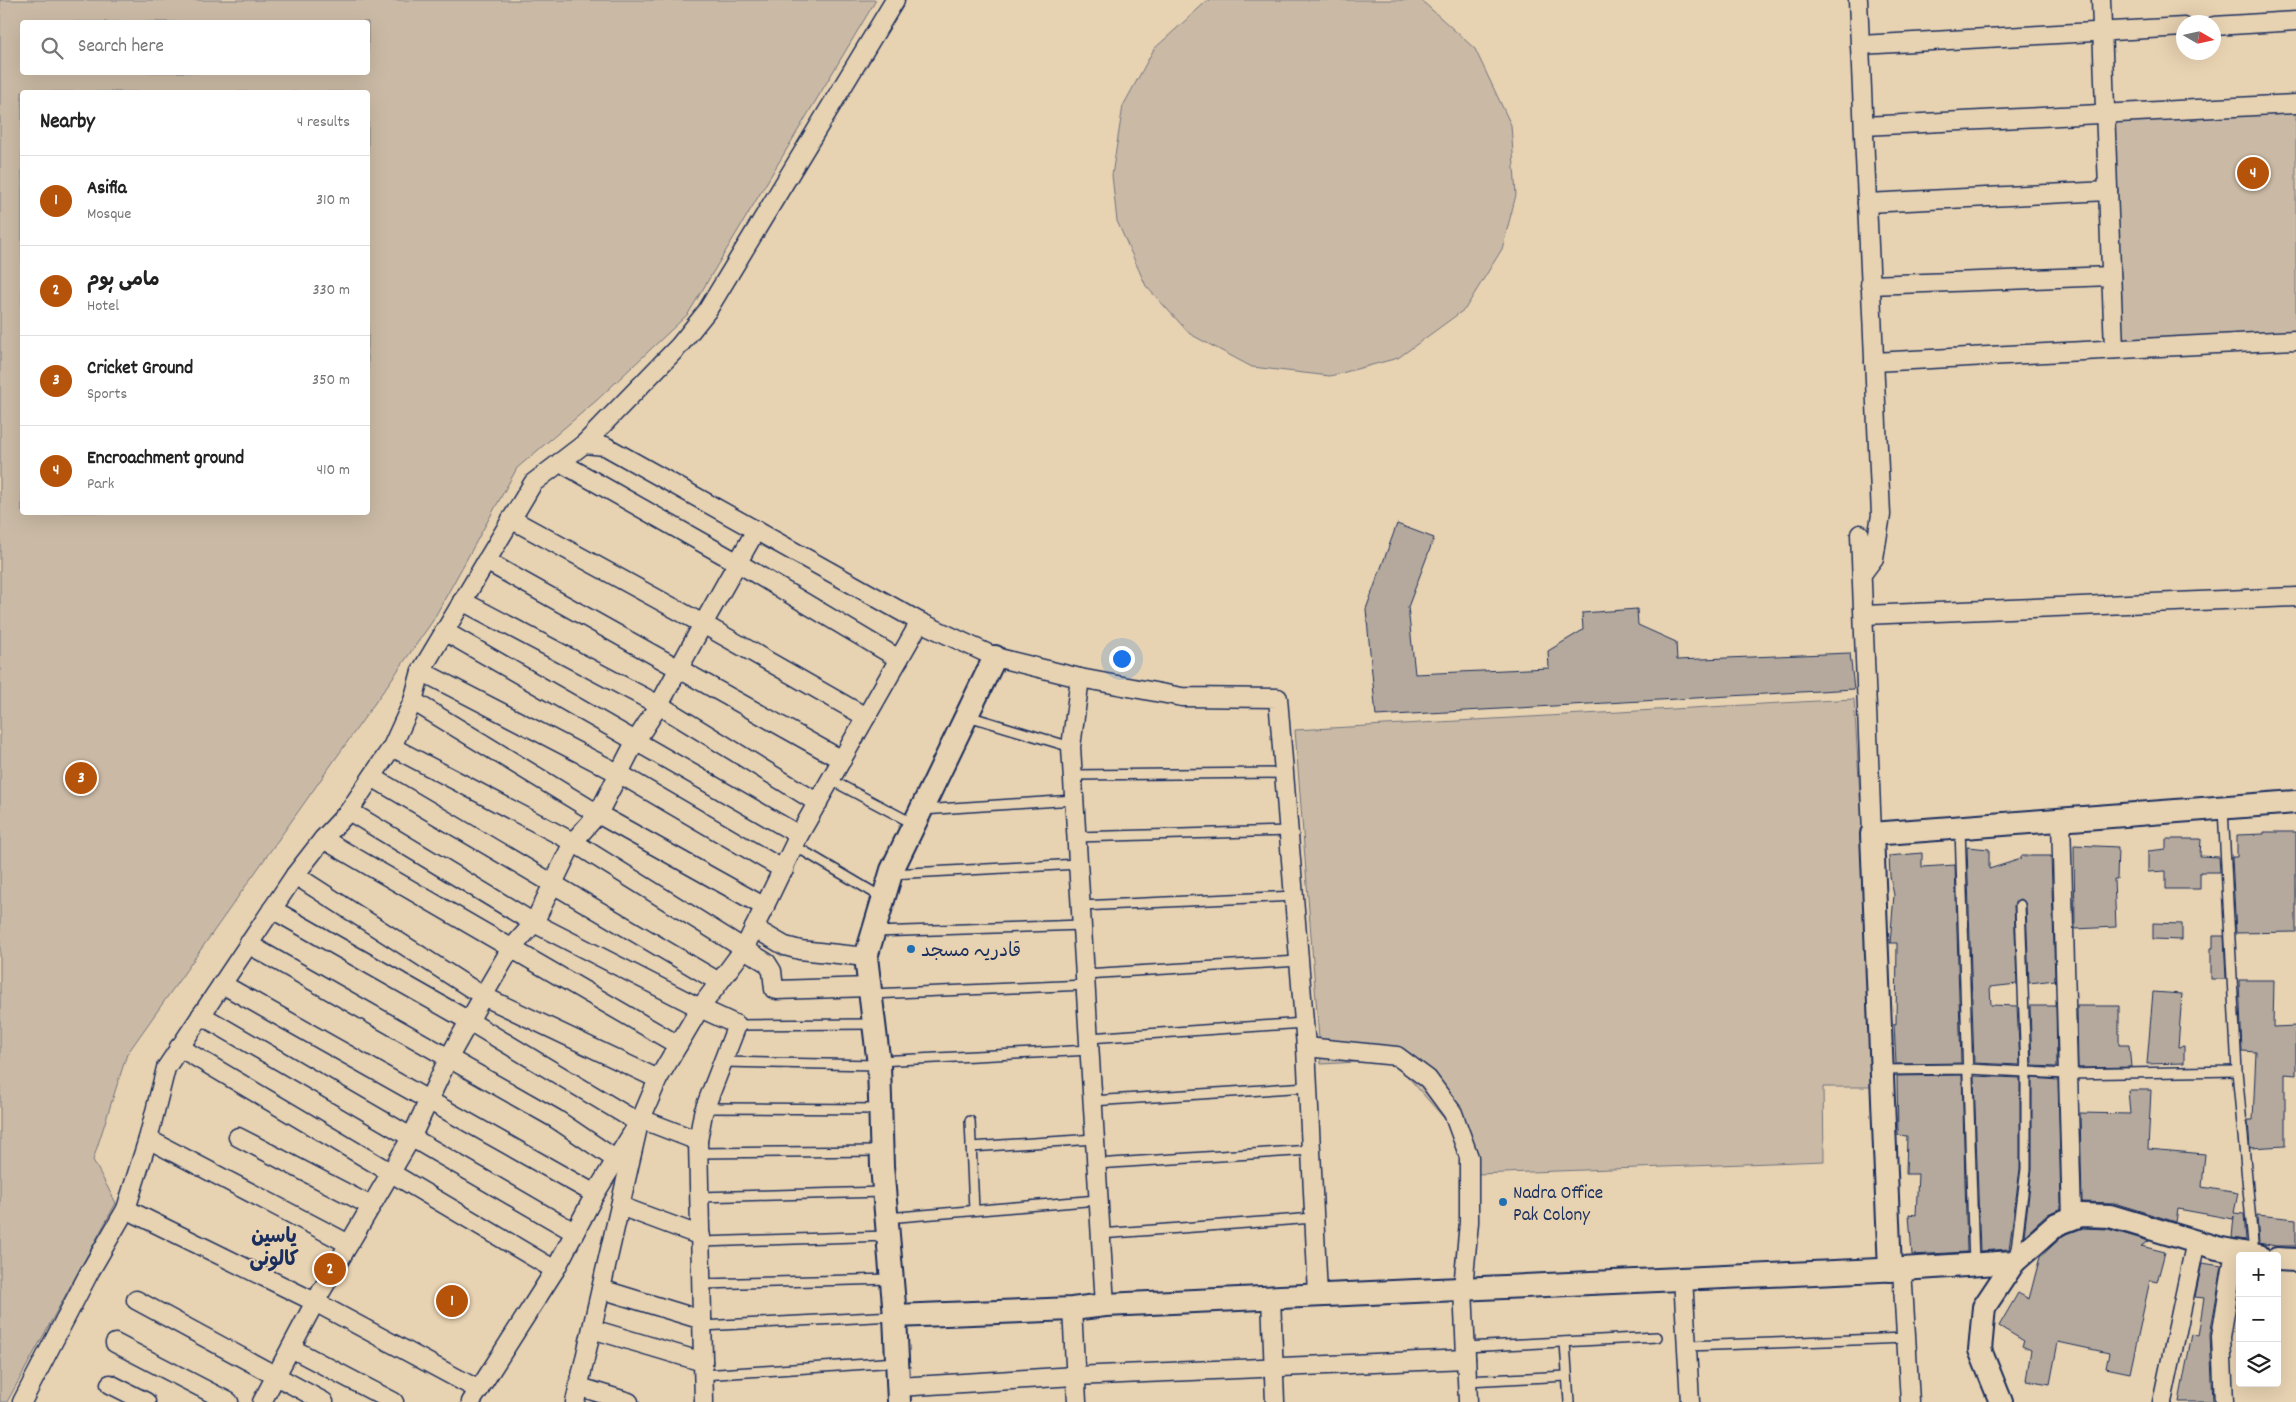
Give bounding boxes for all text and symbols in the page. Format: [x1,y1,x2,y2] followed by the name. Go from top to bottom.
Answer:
[2176,15,2221,60] north arrow
[20,20,370,75] search box
[38,34,66,62] icon: search
[78,34,164,61] text: Search here
[40,108,95,138] text: Nearby
[297,111,350,134] text: 4 results
[2237,154,2269,192] pin: 4
[87,176,127,203] text: Asifia
[54,189,58,212] text: 1
[316,189,350,212] text: 310 m
[87,203,131,226] text: Mosque
[87,268,159,295] text: مامی ہوم
[53,279,60,302] text: 2
[312,279,350,302] text: 330 m
[87,295,119,318] text: Hotel
[87,356,193,383] text: Cricket Ground
[52,369,60,392] text: 3
[312,369,350,392] text: 350 m
[87,383,127,406] text: Sports
[87,446,244,473] text: Encroachment ground
[53,459,59,482] text: 4
[316,459,350,482] text: 410 m
[87,473,114,496] text: Park
[1109,646,1135,672] your location
[65,759,97,797] pin: 3
[921,939,1021,966] place label: قادریہ مسجد
[905,943,917,955] marker: قادریہ مسجد
[1513,1181,1603,1230] place label: Nadra Office Pak Colony
[1497,1196,1509,1208] marker: Nadra Office Pak Colony
[249,1224,299,1275] district label: یاسین کالونی
[314,1250,346,1288] pin: 2
[2236,1252,2281,1387] map controls
[2236,1252,2281,1297] button: +
[436,1282,468,1320] pin: 1
[2236,1297,2281,1342] button: −
[2236,1342,2281,1387] button: layers

